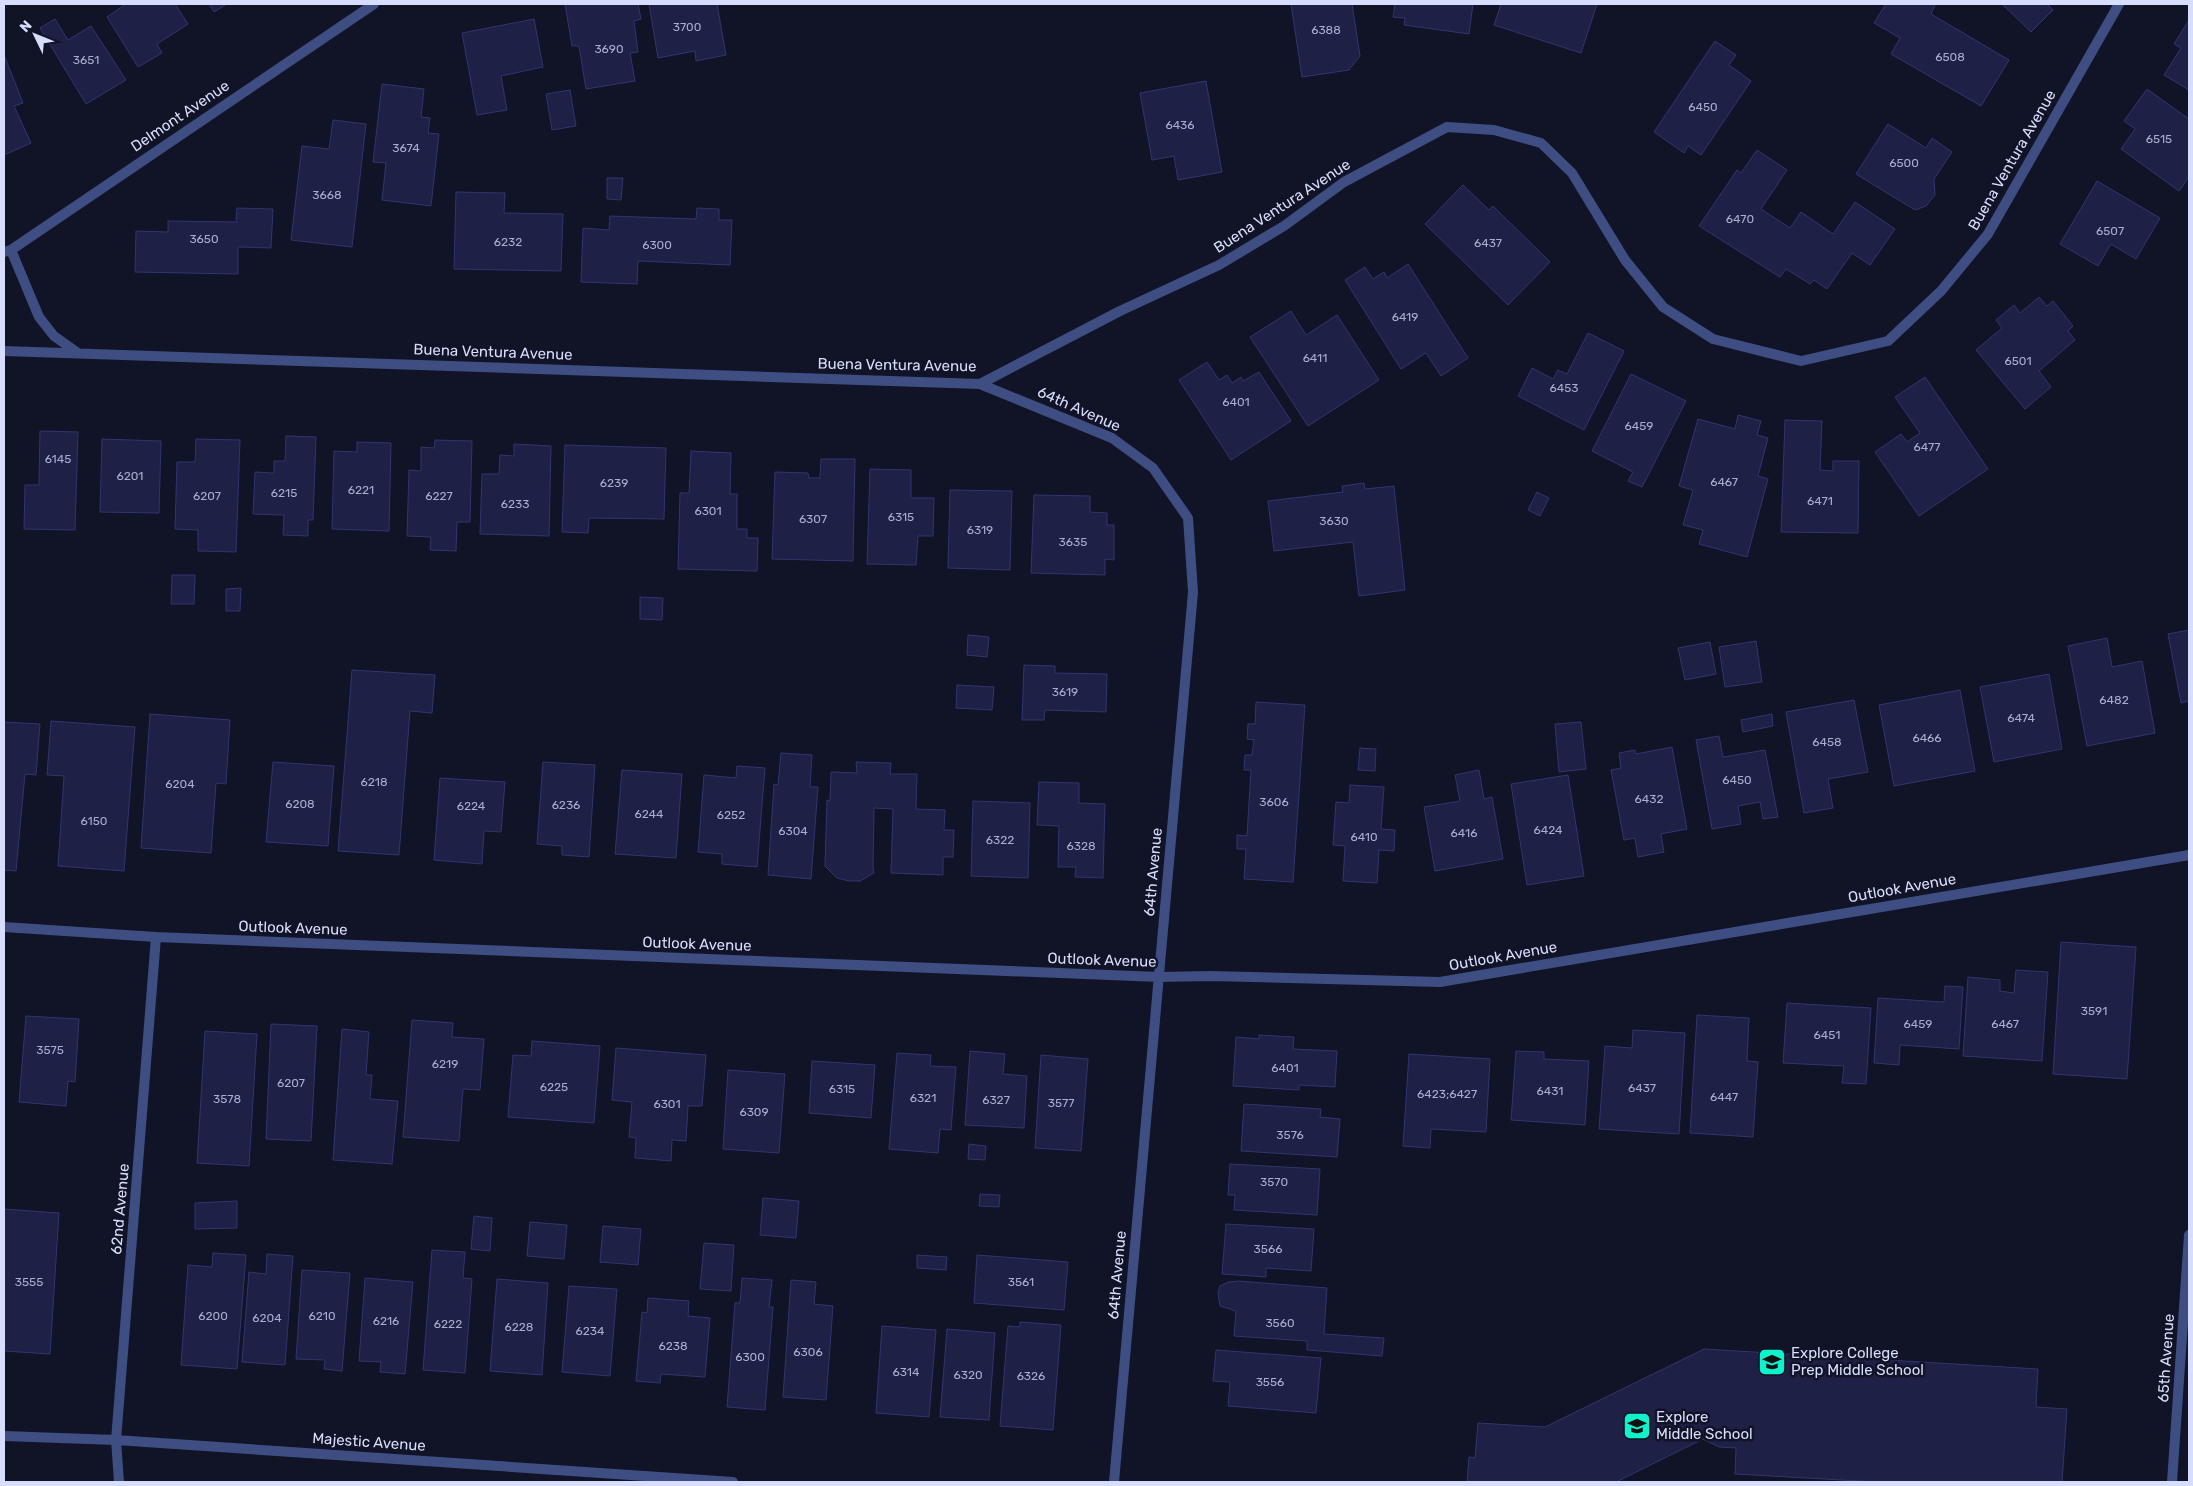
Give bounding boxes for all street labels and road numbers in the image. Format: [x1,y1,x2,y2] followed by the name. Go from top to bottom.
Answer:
[127,76,233,156] street label: Delmont Avenue
[1964,87,2060,233] street label: Buena Ventura Avenue
[1210,155,1354,257] street label: Buena Ventura Avenue
[413,340,573,364] street label: Buena Ventura Avenue
[817,355,977,375] street label: Buena Ventura Avenue
[1035,383,1123,435] street label: 64th Avenue
[1140,827,1166,917] street label: 64th Avenue
[1847,870,1957,906] street label: Outlook Avenue
[238,917,348,939] street label: Outlook Avenue
[642,933,752,955] street label: Outlook Avenue
[1448,938,1558,974] street label: Outlook Avenue
[1047,949,1157,971] street label: Outlook Avenue
[107,1163,133,1255] street label: 62nd Avenue
[1104,1230,1130,1320] street label: 64th Avenue
[2154,1313,2178,1403] street label: 65th Avenue
[312,1429,426,1455] street label: Majestic Avenue

